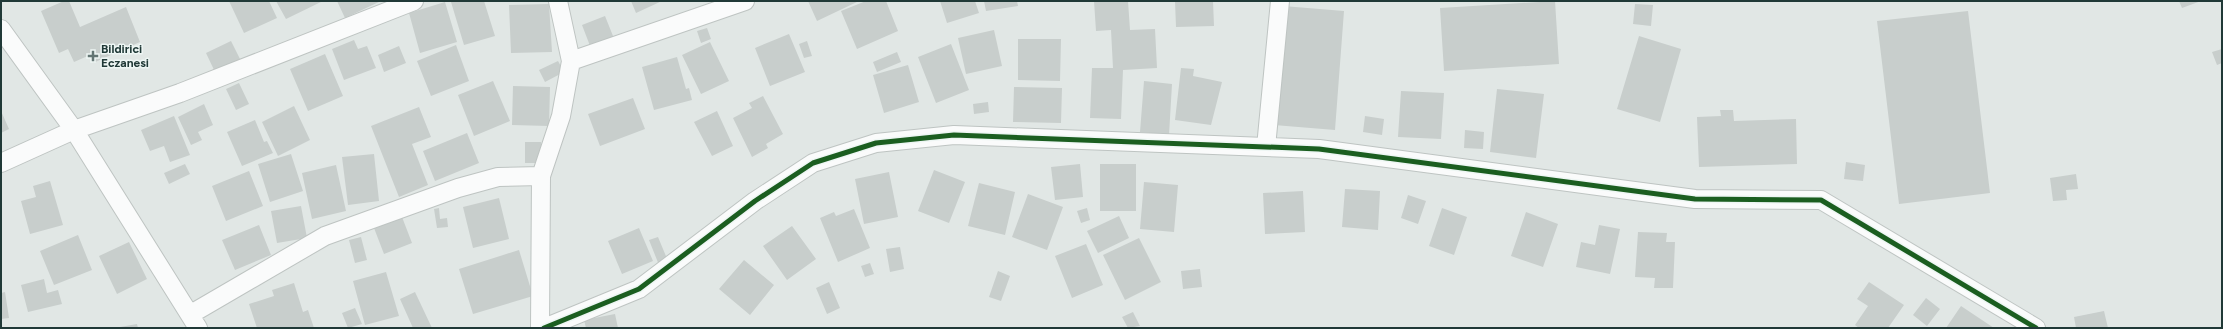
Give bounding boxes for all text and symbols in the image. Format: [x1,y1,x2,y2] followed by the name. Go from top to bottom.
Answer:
[101,42,149,70] place label: Bildirici Eczanesi
[88,51,98,61] marker: Bildirici Eczanesi

